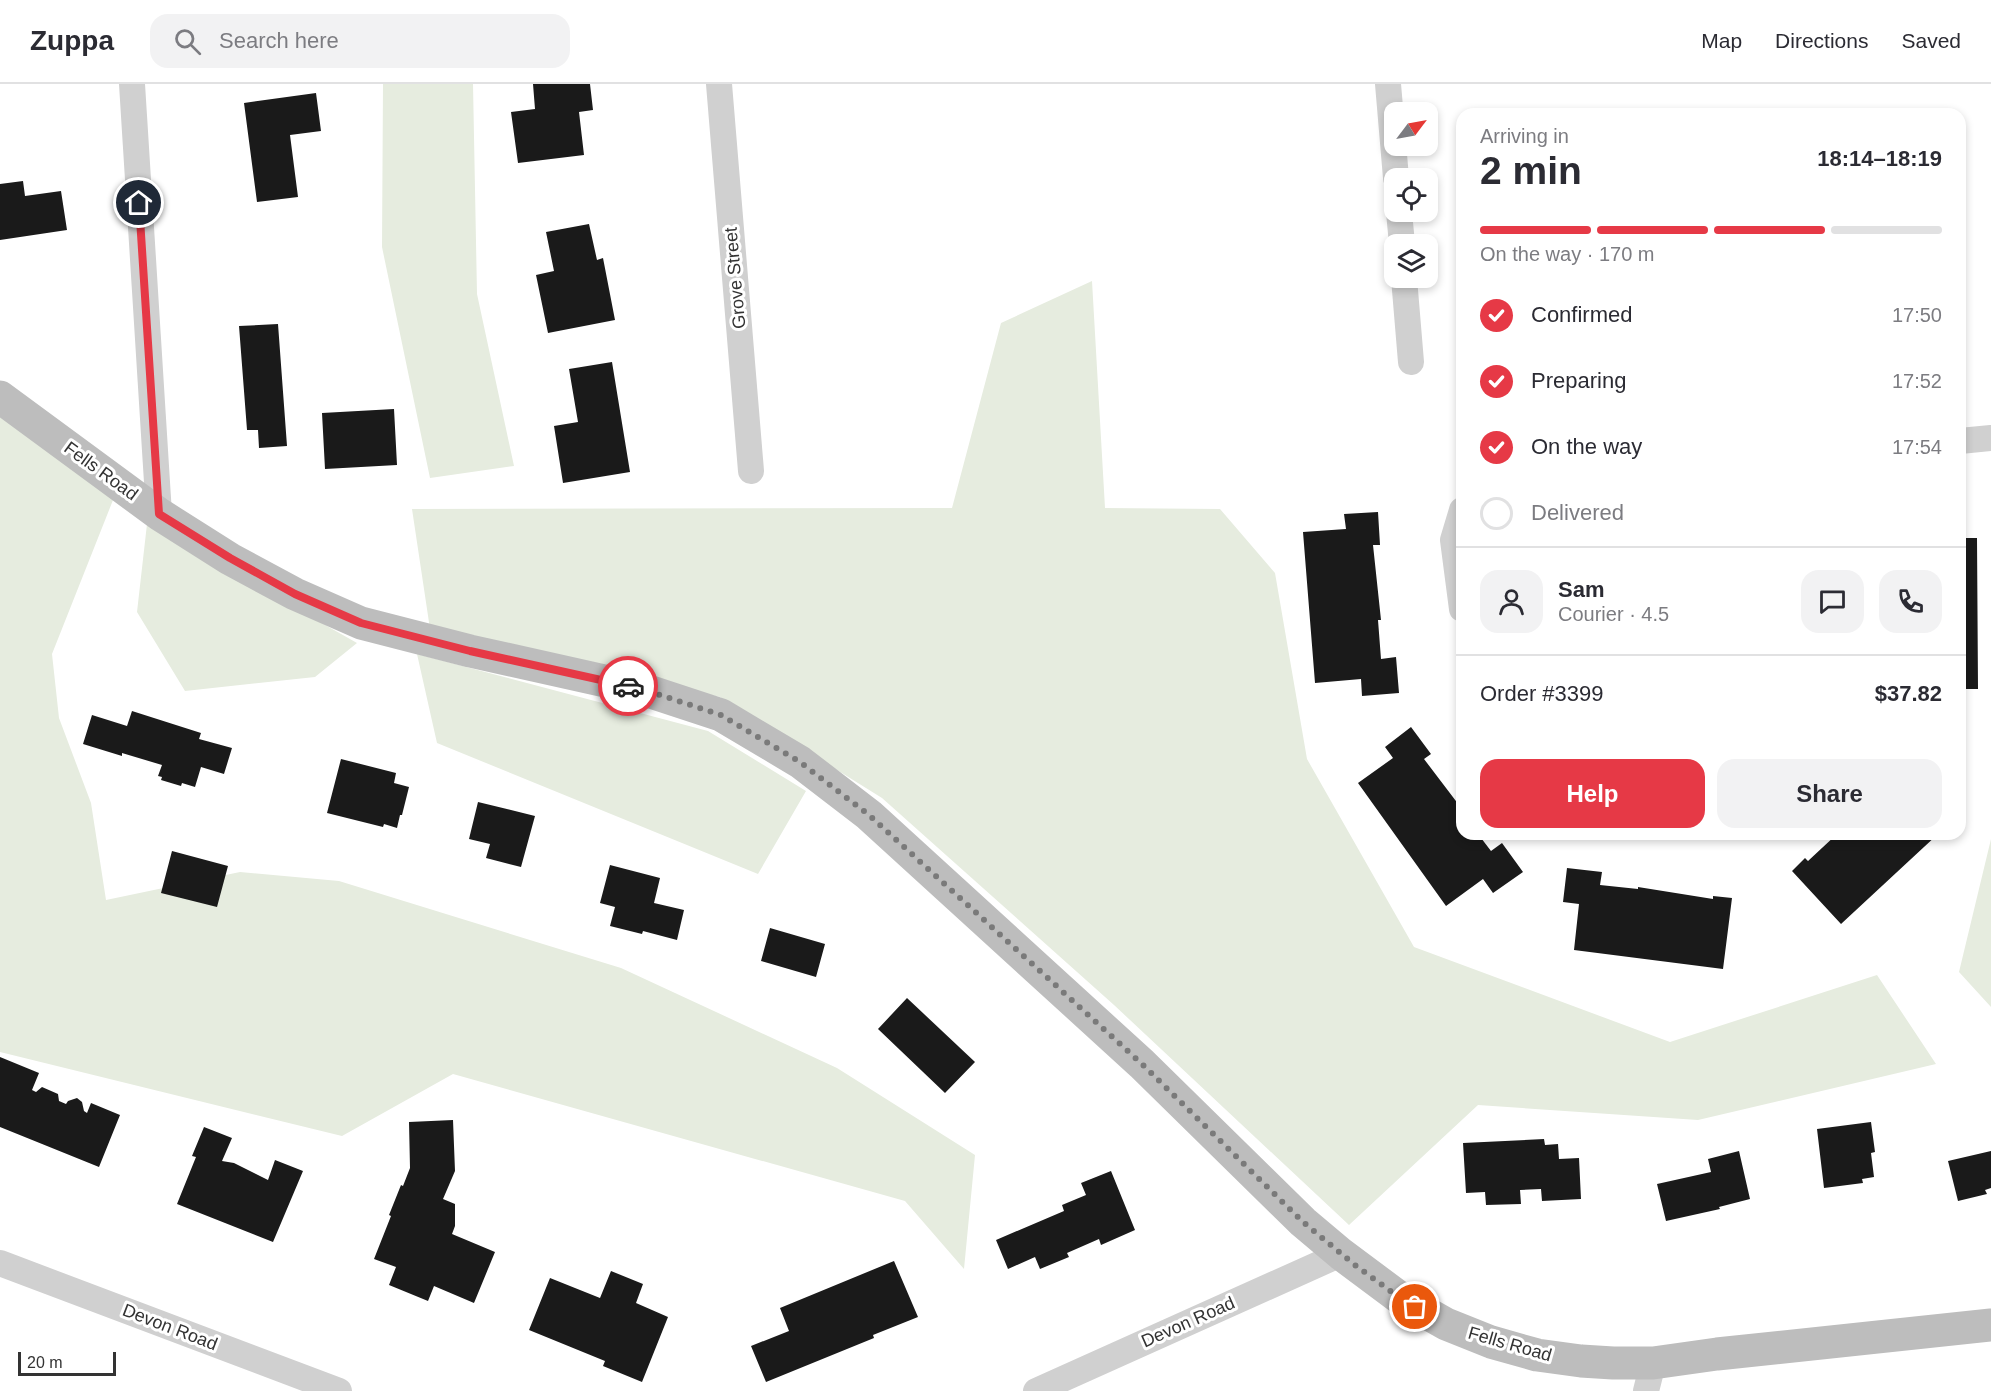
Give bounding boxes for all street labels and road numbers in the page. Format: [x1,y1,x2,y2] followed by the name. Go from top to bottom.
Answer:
[721,226,749,330] street label: Grove Street
[60,438,142,504] street label: Fells Road
[1138,1293,1238,1351] street label: Devon Road
[120,1300,220,1354] street label: Devon Road
[1466,1323,1554,1365] street label: Fells Road

